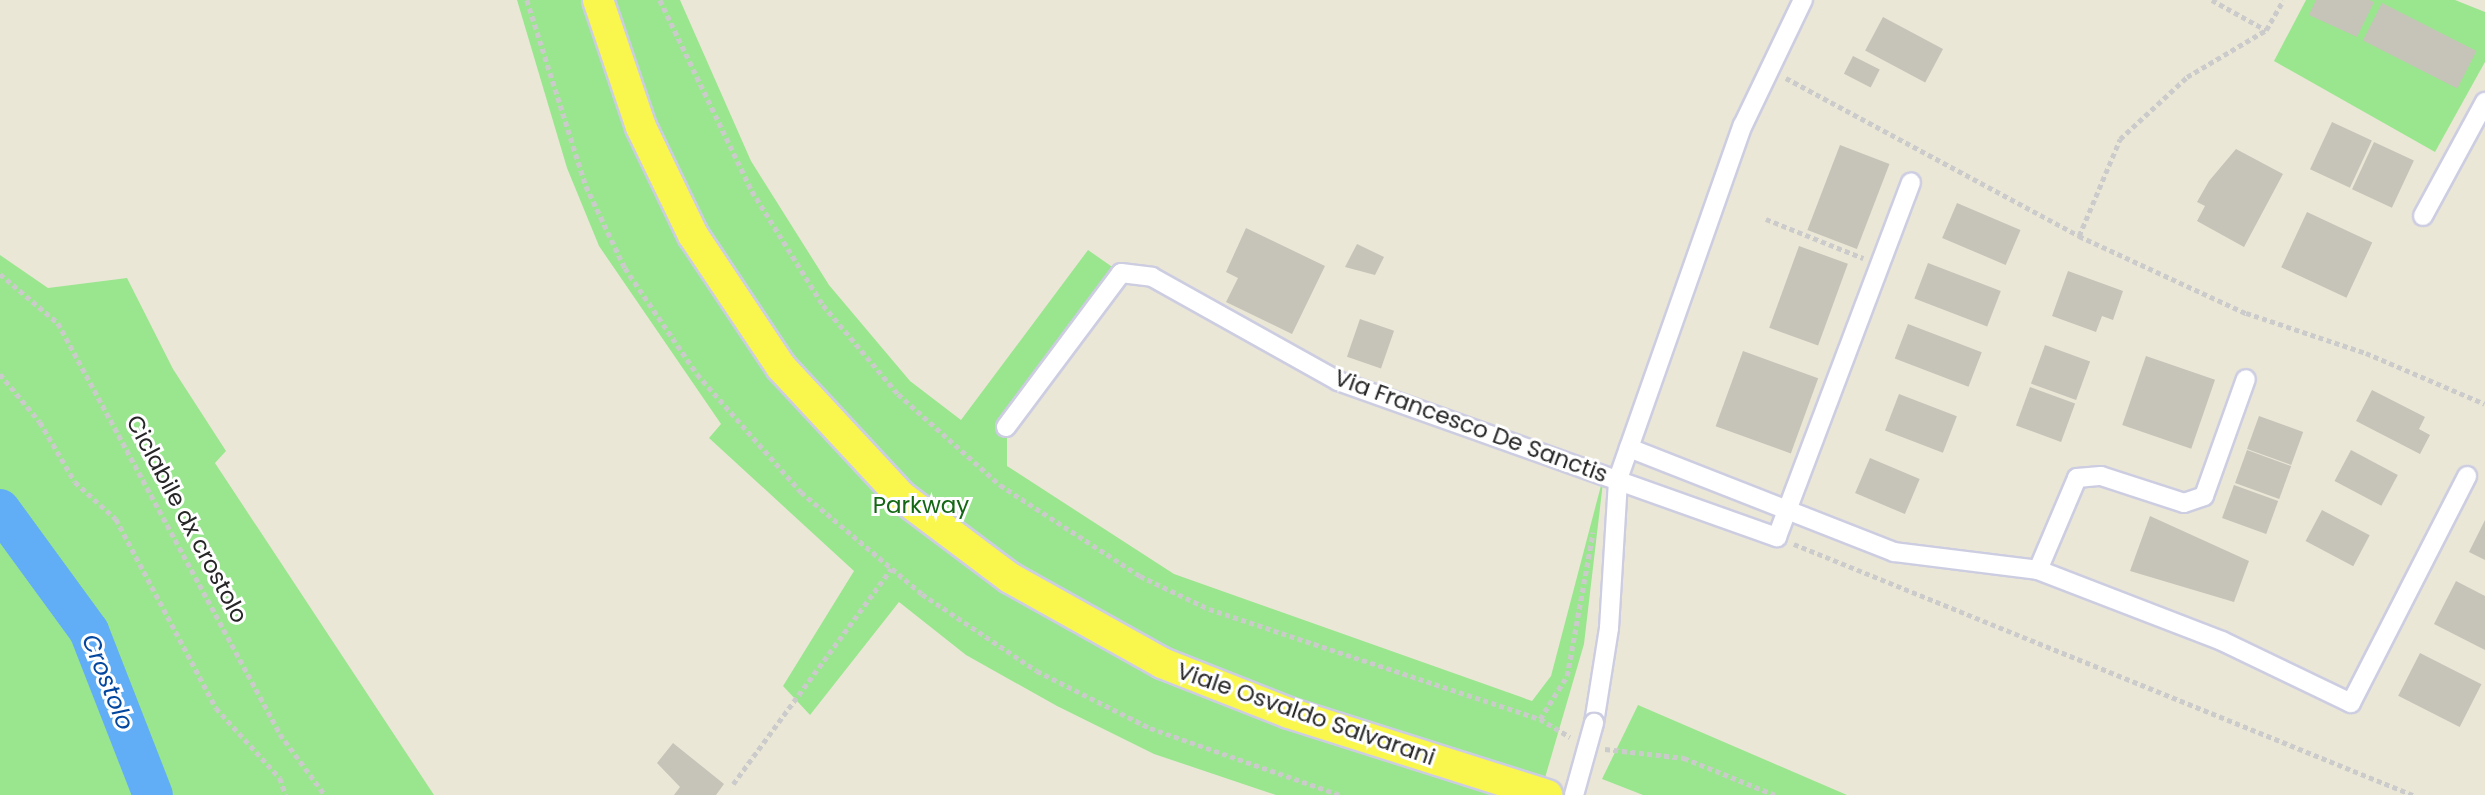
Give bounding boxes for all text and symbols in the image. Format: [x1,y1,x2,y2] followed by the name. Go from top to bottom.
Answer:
[1331,364,1611,488] street label: Via Francesco De Sanctis
[121,410,253,628] street label: Ciclabile dx crostolo
[873,491,969,519] park label: Parkway
[76,630,140,734] water label: Crostolo
[1173,657,1439,771] street label: Viale Osvaldo Salvarani

